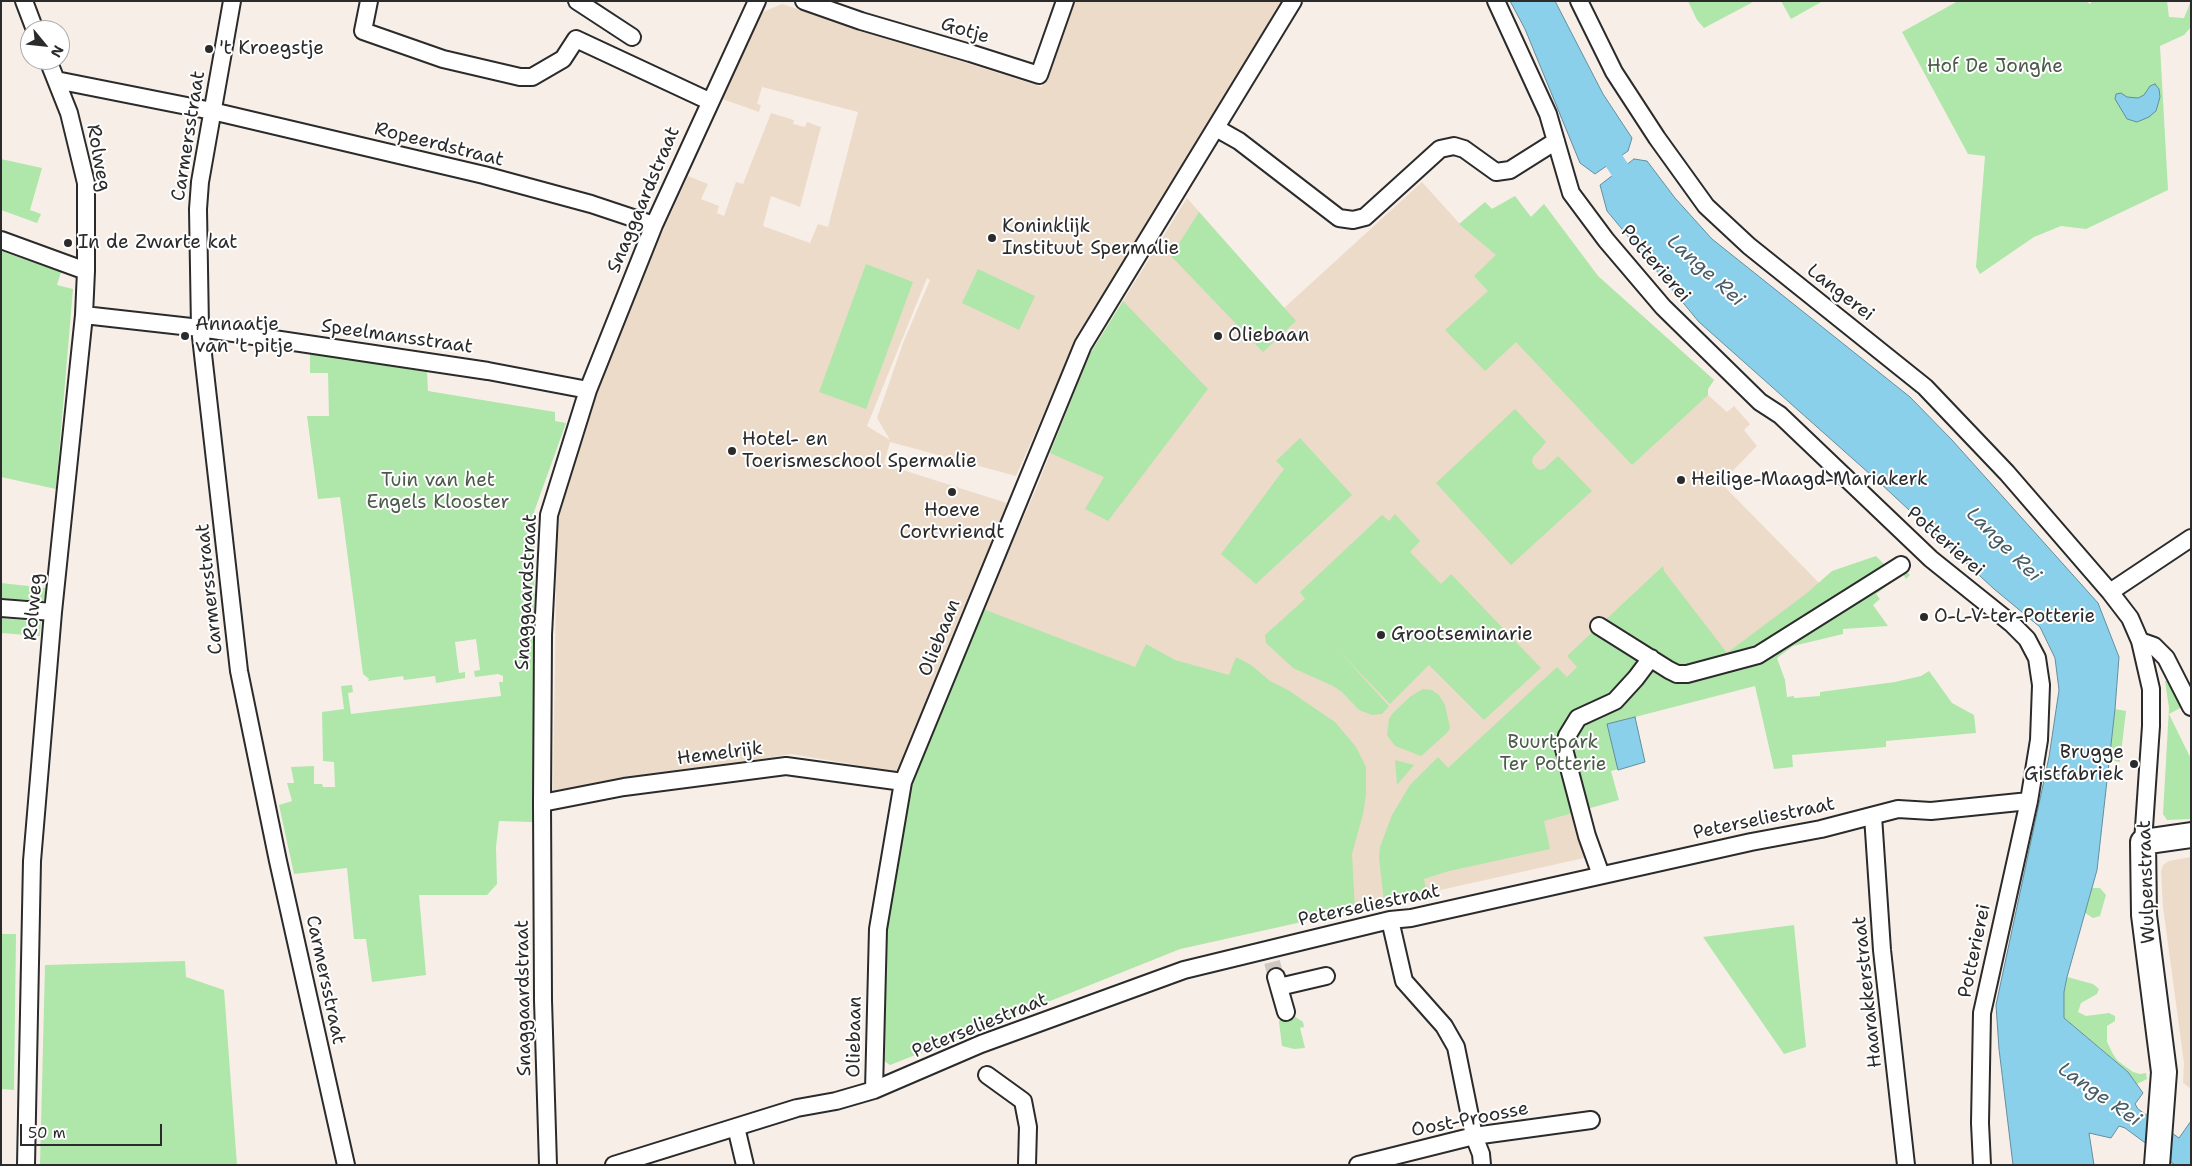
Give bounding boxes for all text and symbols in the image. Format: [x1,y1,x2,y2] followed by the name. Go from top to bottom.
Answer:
[938,13,992,49] street label: Gotje
[20,20,70,70] north arrow
[219,38,324,60] place label: 't Kroegstje
[47,42,68,61] text: N
[203,43,215,55] marker: 't Kroegstje
[1927,56,2063,78] park label: Hof De Jonghe
[167,69,211,203] street label: Carmersstraat
[372,118,506,172] street label: Ropeerdstraat
[81,123,115,193] street label: Rolweg
[603,124,685,276] street label: Snaggaardstraat
[1002,216,1179,260] place label: Koninklijk Instituut Spermalie
[1615,221,1695,307] street label: Potterierei
[1661,230,1749,312] water label: Lange Rei
[78,232,238,254] place label: In de Zwarte kat
[986,232,998,244] marker: Koninklijk Instituut Spermalie
[62,237,74,249] marker: In de Zwarte kat
[1802,260,1878,326] street label: Langerei
[195,314,294,358] place label: Annaatje van 't pitje
[320,315,474,359] street label: Speelmansstraat
[1228,325,1309,347] place label: Oliebaan
[179,330,191,342] marker: Annaatje van 't pitje
[1212,330,1224,342] marker: Oliebaan
[742,429,977,473] place label: Hotel- en Toerismeschool Spermalie
[726,445,738,457] marker: Hotel- en Toerismeschool Spermalie
[1691,469,1928,491] place label: Heilige-Maagd-Mariakerk
[366,470,510,514] park label: Tuin van het Engels Klooster
[1675,474,1687,486] marker: Heilige-Maagd-Mariakerk
[946,486,958,498] marker: Hoeve Cortvriendt
[899,500,1005,544] place label: Hoeve Cortvriendt
[1902,502,1988,582] street label: Potterierei
[1961,503,2045,587] water label: Lange Rei
[512,513,542,671] street label: Snaggaardstraat
[192,522,228,656] street label: Carmersstraat
[20,572,48,642] street label: Rolweg
[914,596,966,680] street label: Oliebaan
[1934,606,2095,628] place label: O-L-V-ter-Potterie
[1918,611,1930,623] marker: O-L-V-ter-Potterie
[1391,624,1533,646] place label: Grootseminarie
[1375,629,1387,641] marker: Grootseminarie
[1499,732,1607,776] park label: Buurtpark Ter Potterie
[676,737,764,771] street label: Hemelrijk
[2024,742,2124,786] place label: Brugge Gistfabriek
[2128,758,2140,770] marker: Brugge Gistfabriek
[1691,793,1837,845] street label: Peterseliestraat
[2133,820,2161,944] street label: Wulpenstraat
[1296,880,1442,932] street label: Peterseliestraat
[1954,902,1996,1000] street label: Potterierei
[300,913,350,1047] street label: Carmersstraat
[1849,915,1887,1069] street label: Haarakkerstraat
[511,920,537,1076] street label: Snaggaardstraat
[909,988,1051,1064] street label: Peterseliestraat
[843,996,867,1078] street label: Oliebaan
[2053,1058,2145,1132] water label: Lange Rei
[1409,1097,1531,1143] street label: Oost-Proosse
[22,1114,165,1146] scale bar
[28,1123,66,1143] text: 50 m

